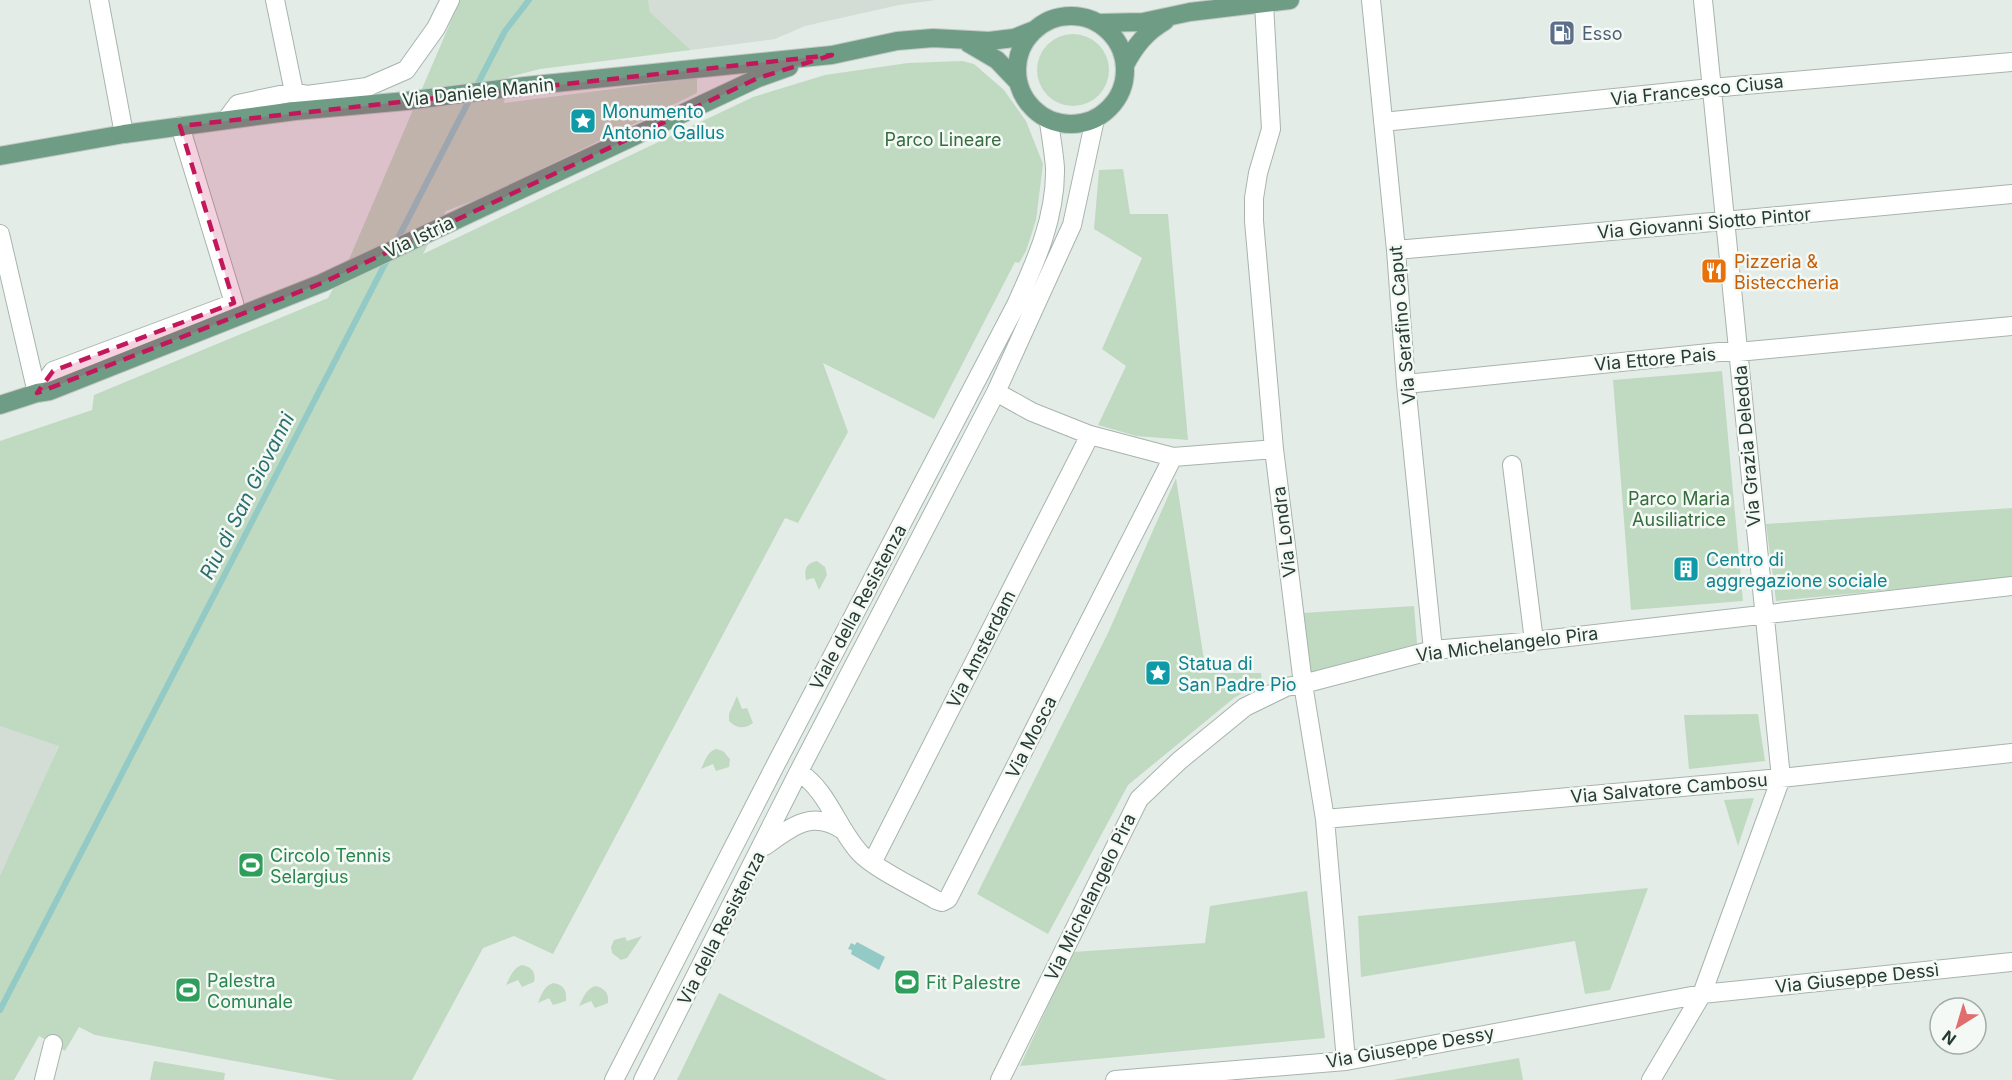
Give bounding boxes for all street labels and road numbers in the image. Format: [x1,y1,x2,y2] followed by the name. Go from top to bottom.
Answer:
[1610,70,1784,110] street label: Via Francesco Ciusa
[401,74,555,110] street label: Via Daniele Manin
[1596,203,1812,243] street label: Via Giovanni Siotto Pintor
[381,212,457,262] street label: Via Istria
[1385,245,1419,405] street label: Via Serafino Caput
[1593,343,1717,375] street label: Via Ettore Pais
[1729,364,1765,528] street label: Via Grazia Deledda
[1268,485,1300,579] street label: Via Londra
[805,521,911,693] street label: Viale della Resistenza
[942,587,1020,711] street label: Via Amsterdam
[1415,622,1599,666] street label: Via Michelangelo Pira
[1001,693,1061,781] street label: Via Mosca
[1570,769,1768,807] street label: Via Salvatore Cambosu
[1040,810,1140,984] street label: Via Michelangelo Pira
[673,848,769,1008] street label: Via della Resistenza
[1774,959,1940,997] street label: Via Giuseppe Dessì
[1324,1022,1496,1072] street label: Via Giuseppe Dessy

